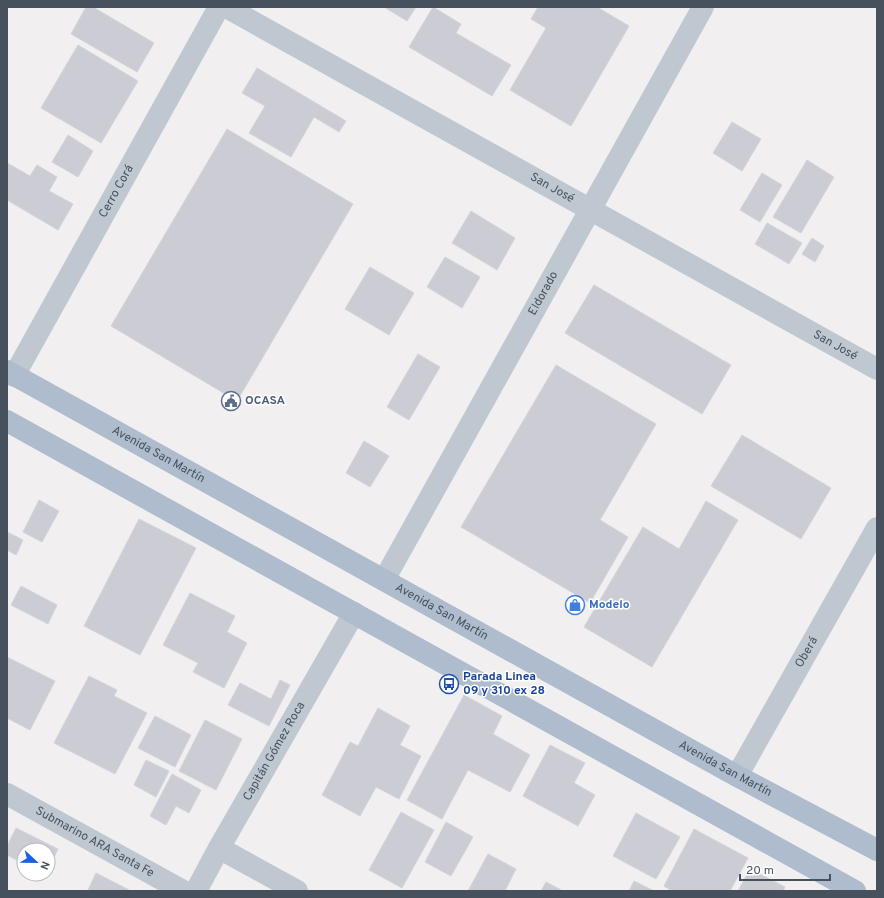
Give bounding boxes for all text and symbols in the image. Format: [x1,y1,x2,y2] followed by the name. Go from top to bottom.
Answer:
[95,162,138,221] street label: Cerro Corá
[527,170,577,207] street label: San José
[525,268,562,318] street label: Eldorado
[810,327,860,364] street label: San José
[220,390,242,412] public building icon: OCASA
[245,393,286,409] place label: OCASA
[109,423,208,487] street label: Avenida San Martín
[392,580,491,644] street label: Avenida San Martín
[564,594,586,616] shop icon: Modelo
[589,597,630,613] place label: Modelo
[792,634,822,671] street label: Oberá
[463,669,545,699] place label: Parada Linea 09 y 310 ex 28
[438,673,460,695] bus stop icon: Parada Linea 09 y 310 ex 28
[240,699,309,804] street label: Capitán Gómez Roca
[675,737,775,801] street label: Avenida San Martín
[32,803,157,881] street label: Submarino ARA Santa Fe
[16,842,56,882] north arrow
[740,856,830,882] scale bar
[36,859,52,872] text: N
[746,863,774,879] text: 20 m

